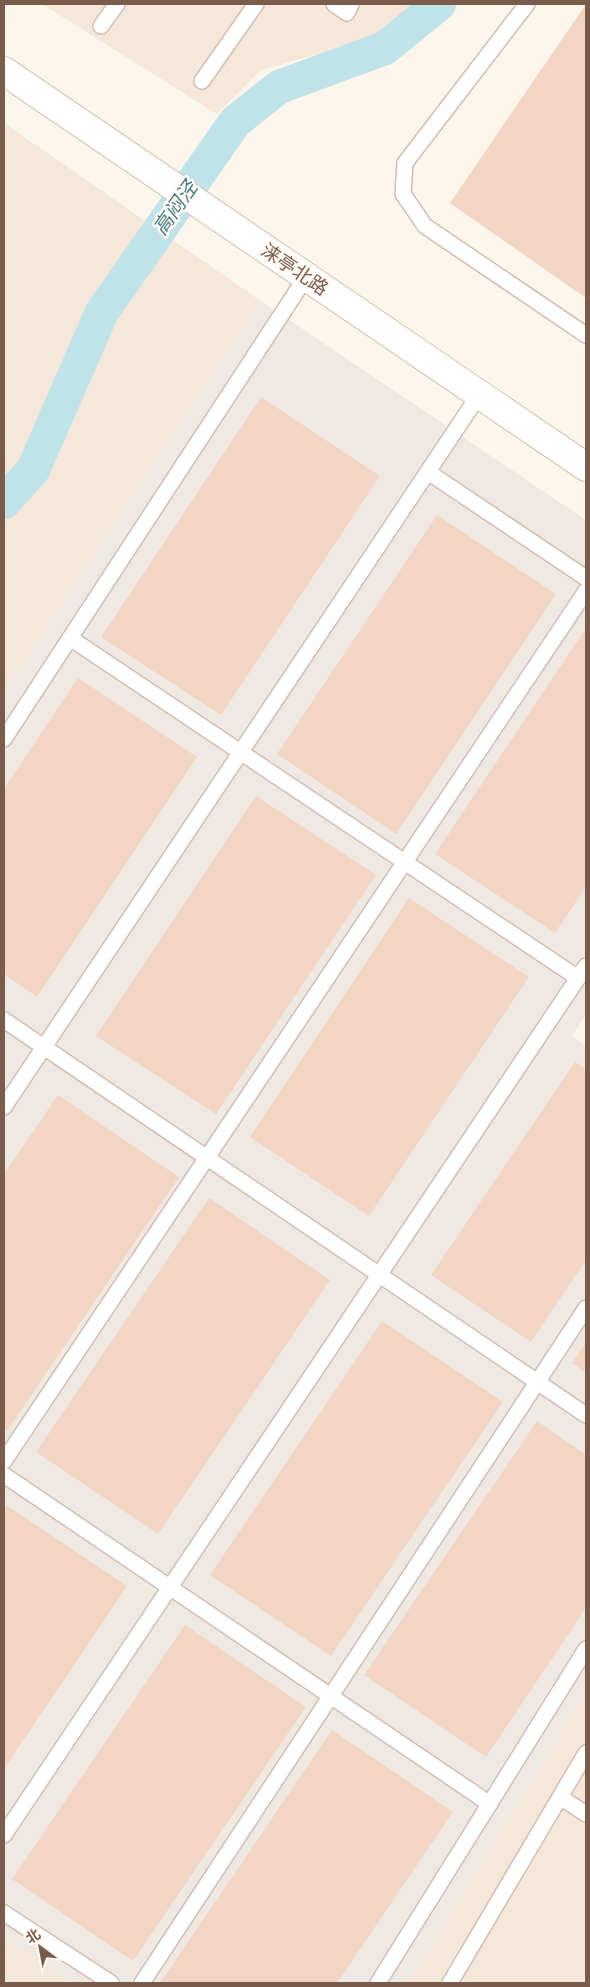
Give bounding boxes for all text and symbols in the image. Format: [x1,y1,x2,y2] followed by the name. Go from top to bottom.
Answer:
[150,176,202,239] water label: 高闷泾
[257,239,332,299] street label: 涞亭北路
[15,1922,65,1972] north arrow
[23,1926,43,1946] text: 北

